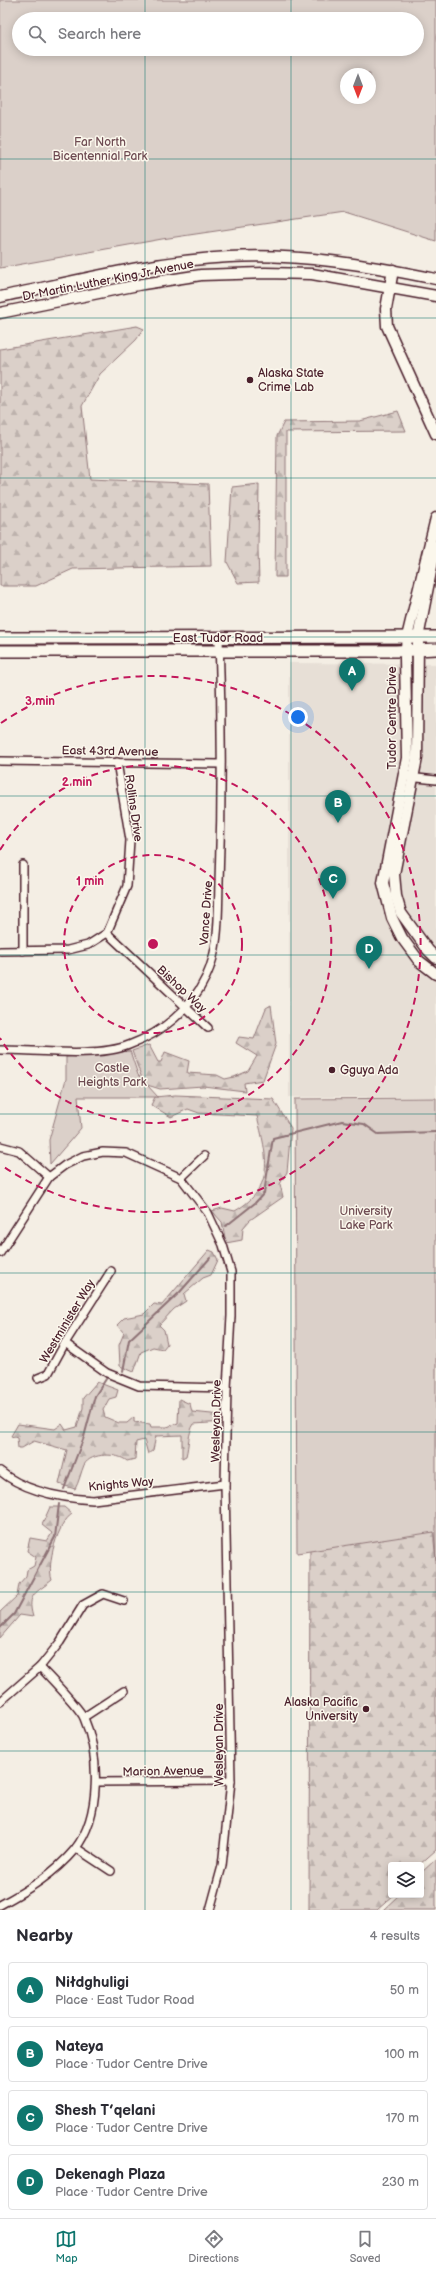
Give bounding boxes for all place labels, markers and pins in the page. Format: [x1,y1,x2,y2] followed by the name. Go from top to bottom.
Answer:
[258,366,324,395] place label: Alaska State Crime Lab
[245,375,255,385] marker: Alaska State Crime Lab
[339,658,365,691] pin: A
[325,790,351,823] pin: B
[320,866,346,899] pin: C
[356,936,382,969] pin: D
[146,937,160,951] centre of rings
[340,1063,399,1078] place label: Gguya Ada
[327,1065,337,1075] marker: Gguya Ada
[284,1695,359,1724] place label: Alaska Pacific University
[361,1704,371,1714] marker: Alaska Pacific University

